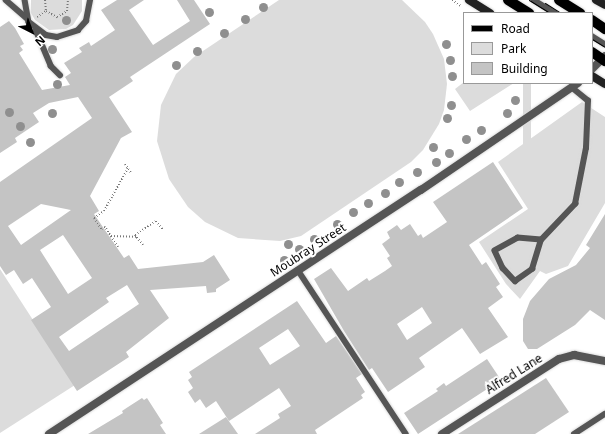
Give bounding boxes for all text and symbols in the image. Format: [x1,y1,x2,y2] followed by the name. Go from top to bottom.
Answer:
[12,12,52,52] north arrow
[463,12,593,84] legend
[501,20,530,37] text: Road
[32,33,49,50] text: N
[501,40,526,57] text: Park
[501,60,548,77] text: Building
[268,220,348,280] street label: Moubray Street
[483,351,545,397] street label: Alfred Lane

